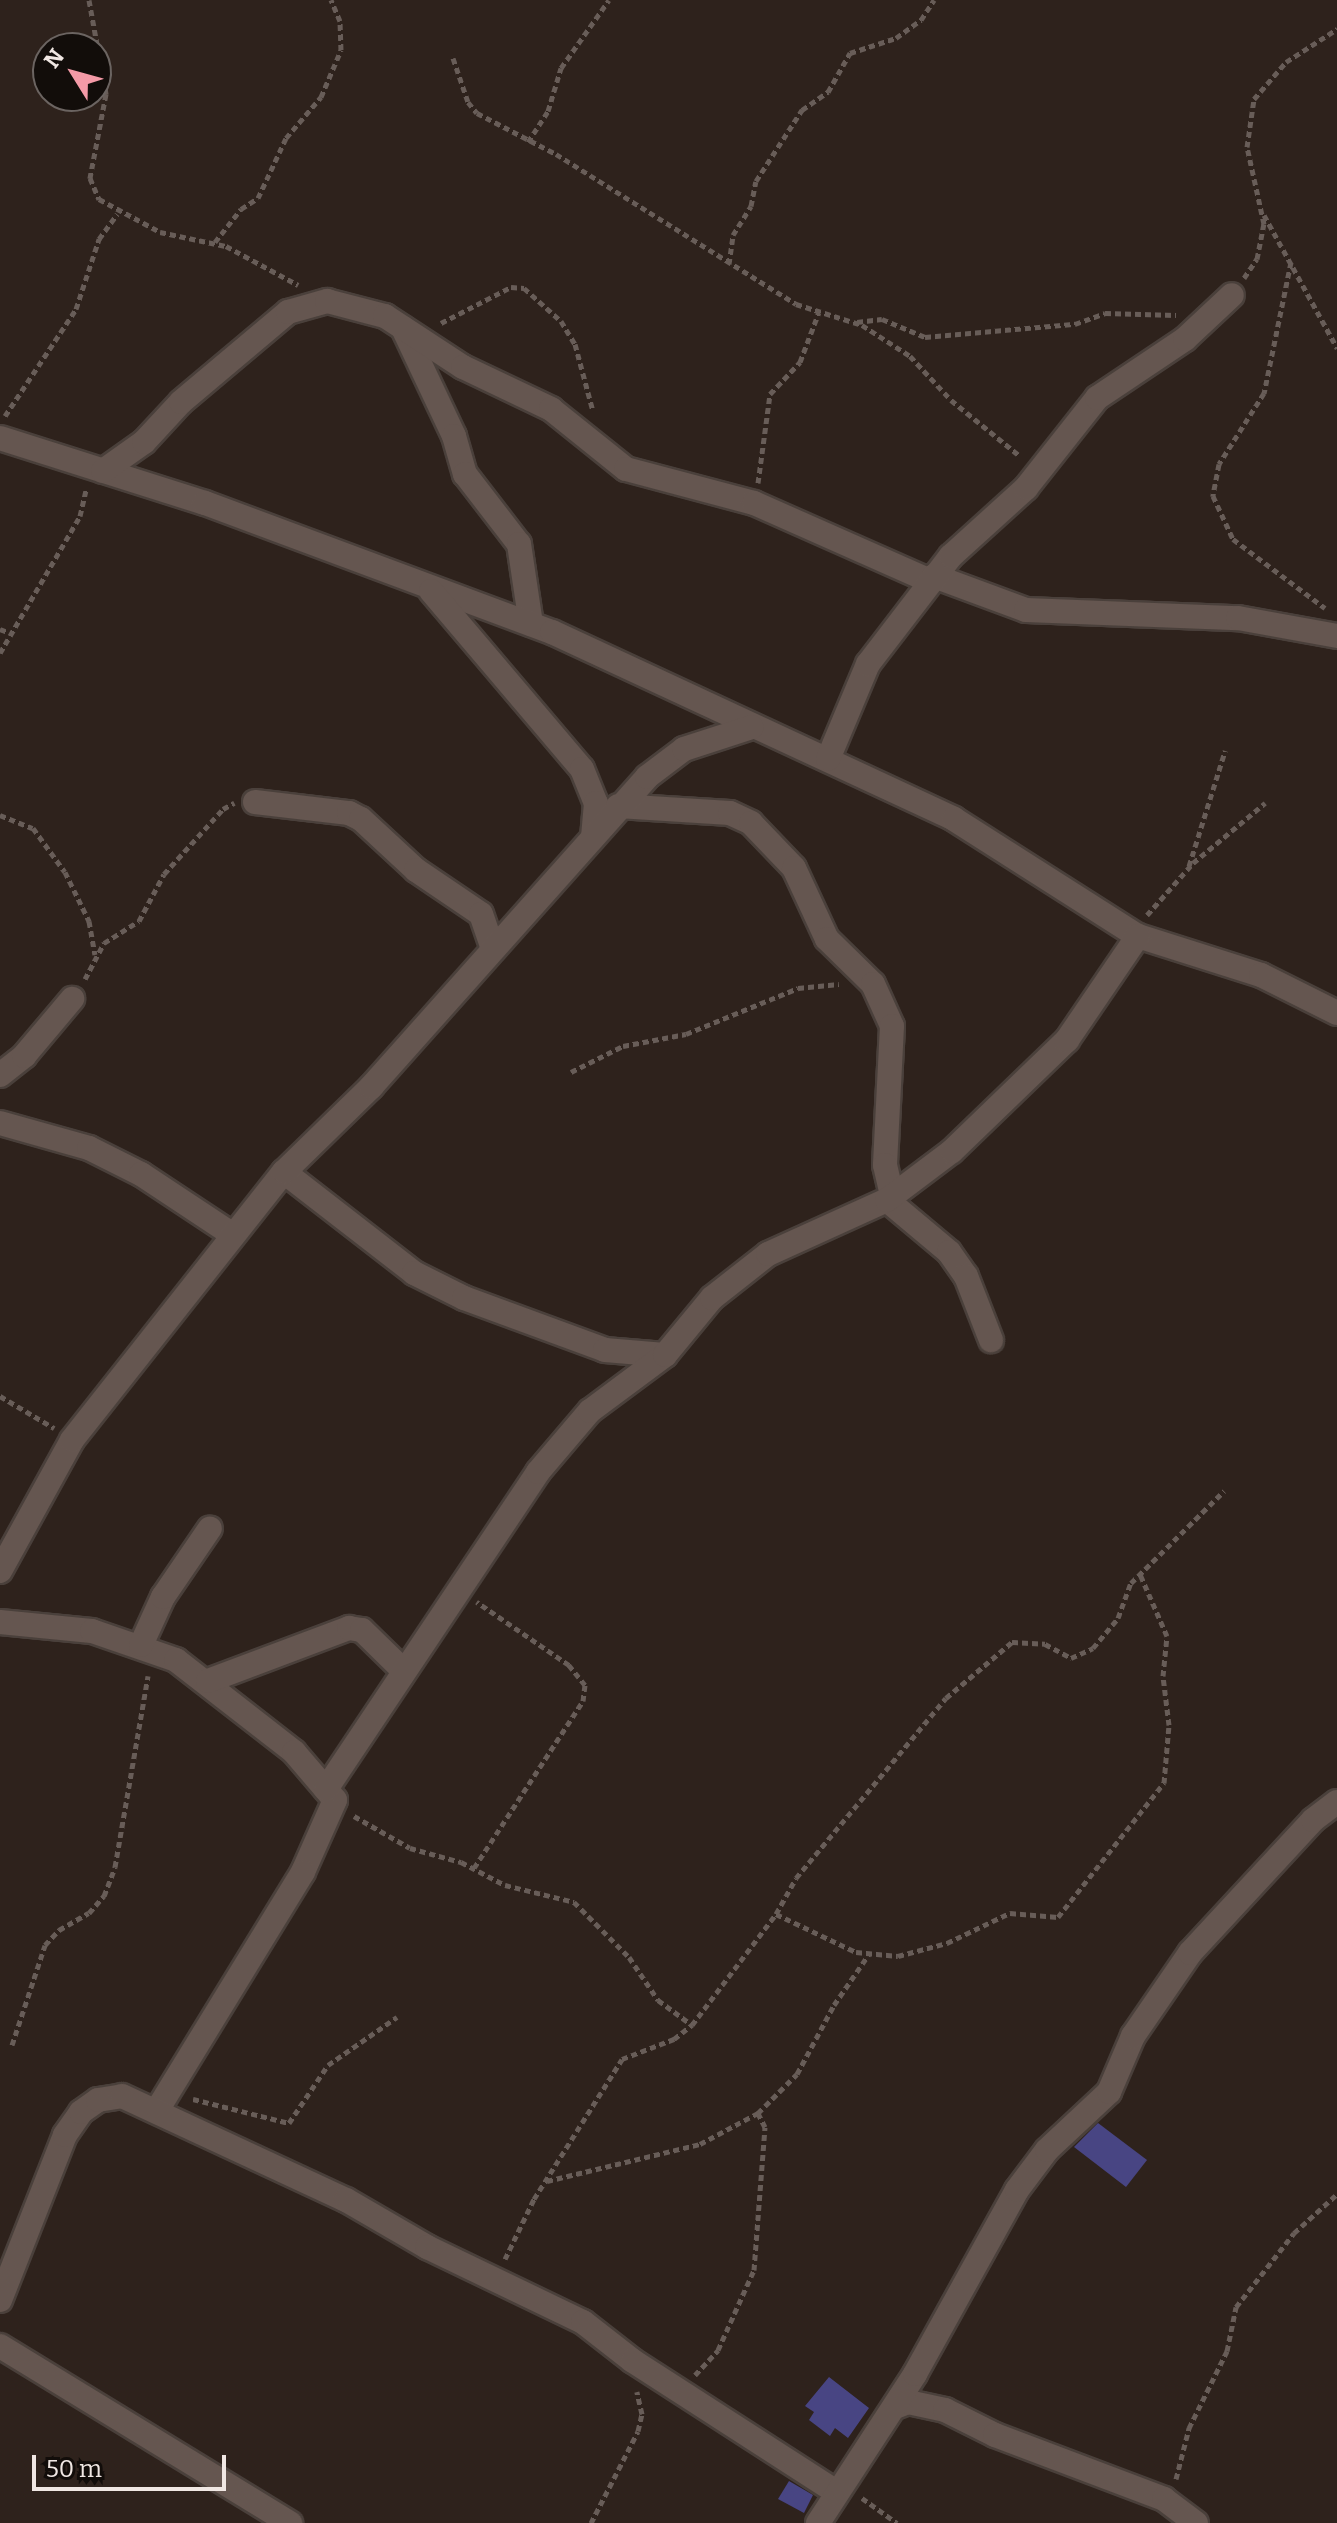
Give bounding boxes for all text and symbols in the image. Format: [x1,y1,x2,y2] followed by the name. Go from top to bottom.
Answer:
[32,32,112,112] north arrow
[38,44,70,73] text: N
[36,2439,230,2489] scale bar
[46,2455,102,2483] text: 50 m

